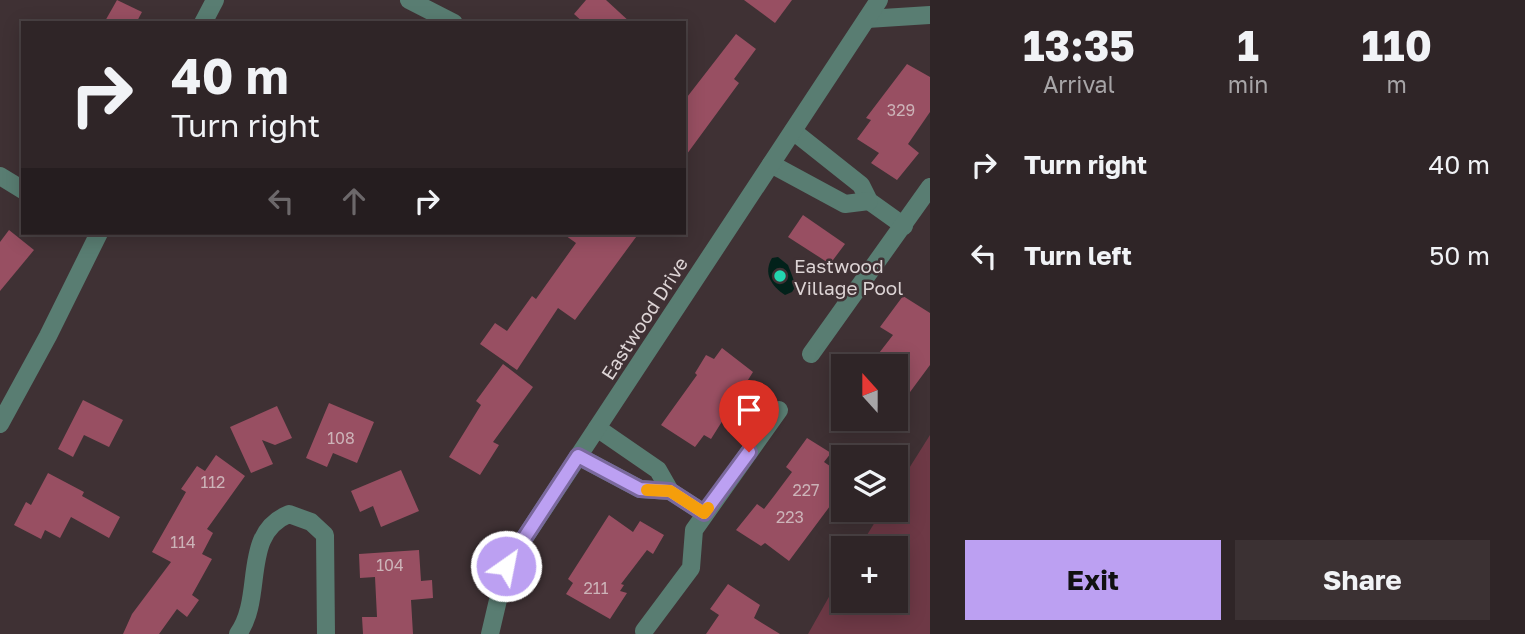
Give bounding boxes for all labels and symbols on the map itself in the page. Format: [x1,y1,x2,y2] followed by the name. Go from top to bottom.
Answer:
[887,100,915,120] house number: 329
[596,252,692,384] street label: Eastwood Drive
[794,254,903,299] place label: Eastwood Village Pool
[772,268,788,284] marker: Eastwood Village Pool
[831,354,908,430] north arrow
[719,380,779,452] pin
[327,428,355,448] house number: 108
[201,472,225,492] house number: 112
[792,480,820,500] house number: 227
[776,507,804,527] house number: 223
[469,529,543,603] position arrow
[170,532,196,552] house number: 114
[376,555,404,575] house number: 104
[584,578,609,598] house number: 211

